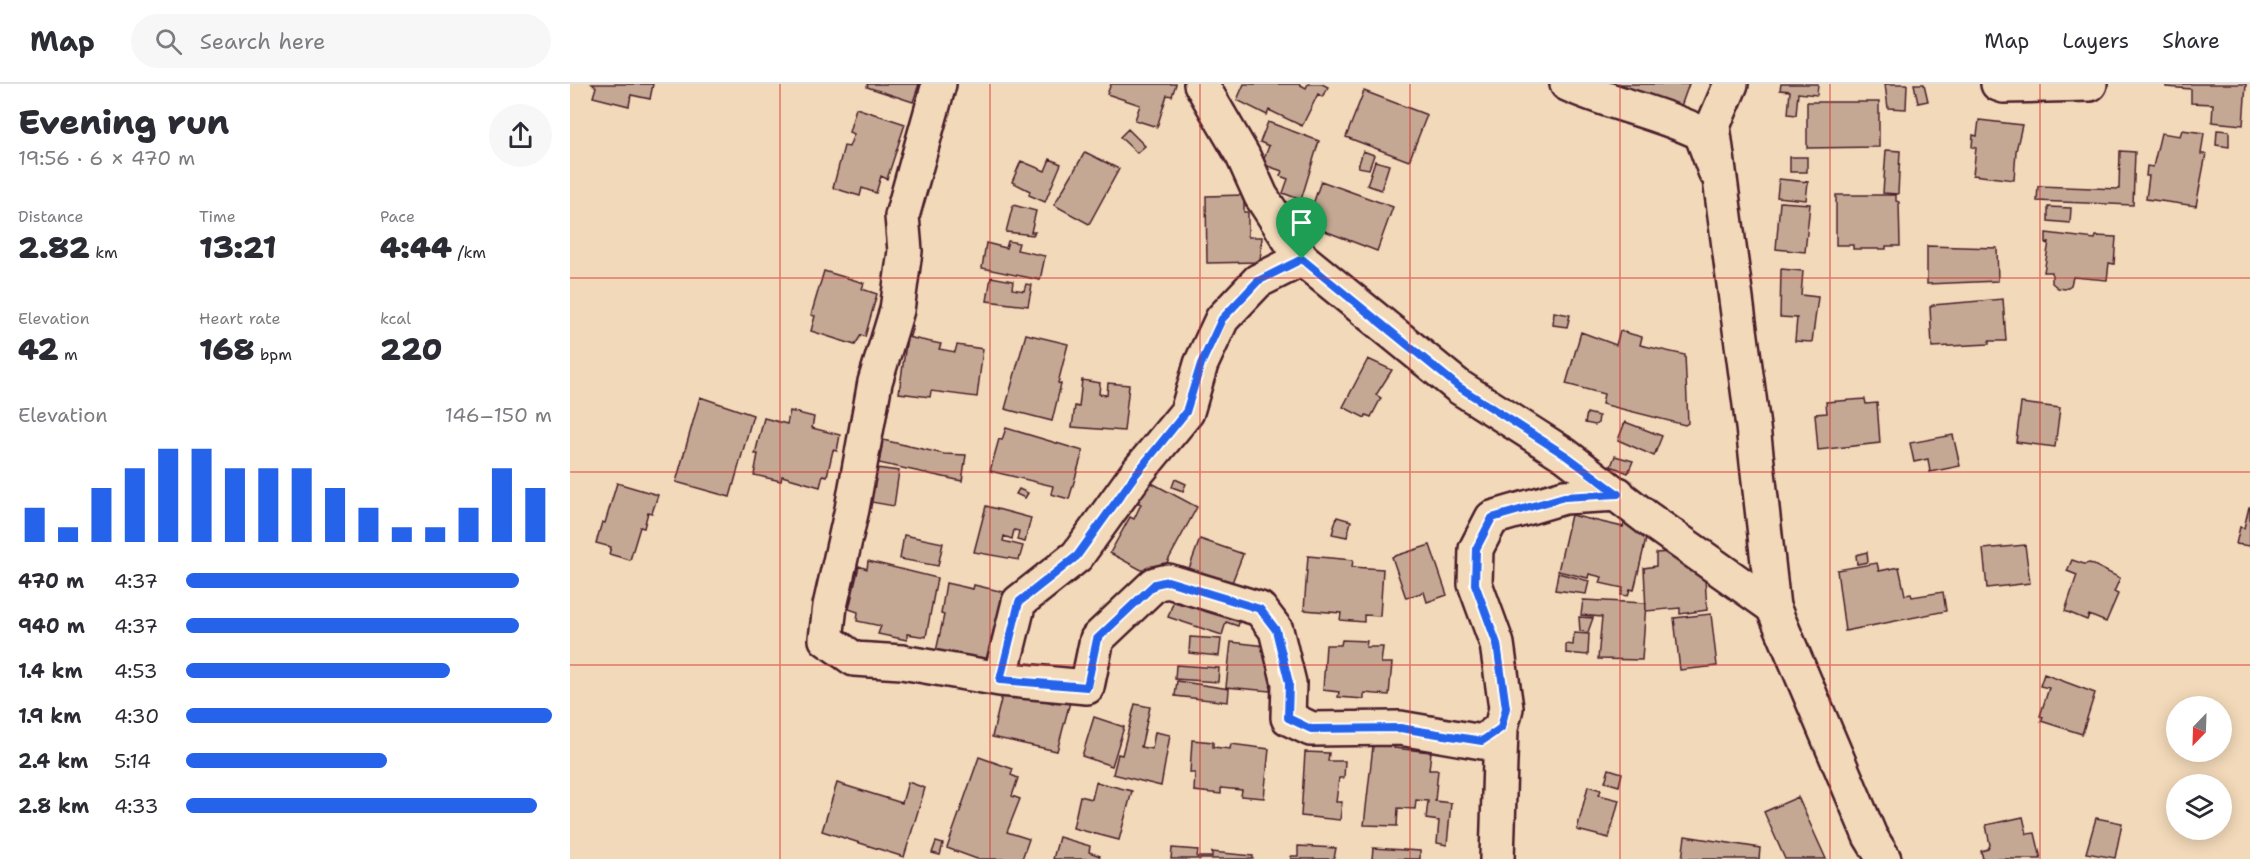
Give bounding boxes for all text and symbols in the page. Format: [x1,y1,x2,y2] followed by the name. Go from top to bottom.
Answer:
[131,14,551,68] search box
[30,22,95,60] text: Map
[152,25,185,58] icon: search
[200,27,325,56] text: Search here
[1984,27,2029,55] text: Map
[2062,27,2129,55] text: Layers
[2162,27,2220,55] text: Share
[18,100,229,145] text: Evening run
[489,104,552,167] button: share
[18,145,195,171] text: 19:56 · 6 × 470 m
[1276,197,1327,259] pin
[18,206,84,227] text: Distance
[199,206,236,227] text: Time
[380,206,415,227] text: Pace
[1285,206,1318,239] icon: arrive
[18,227,90,268] text: 2.82
[199,227,276,268] text: 13:21
[380,227,452,268] text: 4:44
[90,242,118,263] text: km
[452,242,486,263] text: /km
[18,308,90,329] text: Elevation
[199,308,281,329] text: Heart rate
[380,308,411,329] text: kcal
[18,329,59,370] text: 42
[199,329,254,370] text: 168
[380,329,443,370] text: 220
[59,344,78,365] text: m
[254,344,292,365] text: bpm
[18,402,108,428] text: Elevation
[445,402,552,428] text: 146–150 m
[18,568,84,594] text: 470 m
[114,568,158,594] text: 4:37
[18,613,85,639] text: 940 m
[114,613,158,639] text: 4:37
[18,658,83,684] text: 1.4 km
[114,658,158,684] text: 4:53
[2166,696,2232,762] north arrow
[2166,696,2232,840] map controls
[18,703,81,729] text: 1.9 km
[114,703,159,729] text: 4:30
[18,748,88,774] text: 2.4 km
[114,748,151,774] text: 5:14
[2166,774,2232,840] button: layers
[18,793,89,819] text: 2.8 km
[114,793,158,819] text: 4:33

